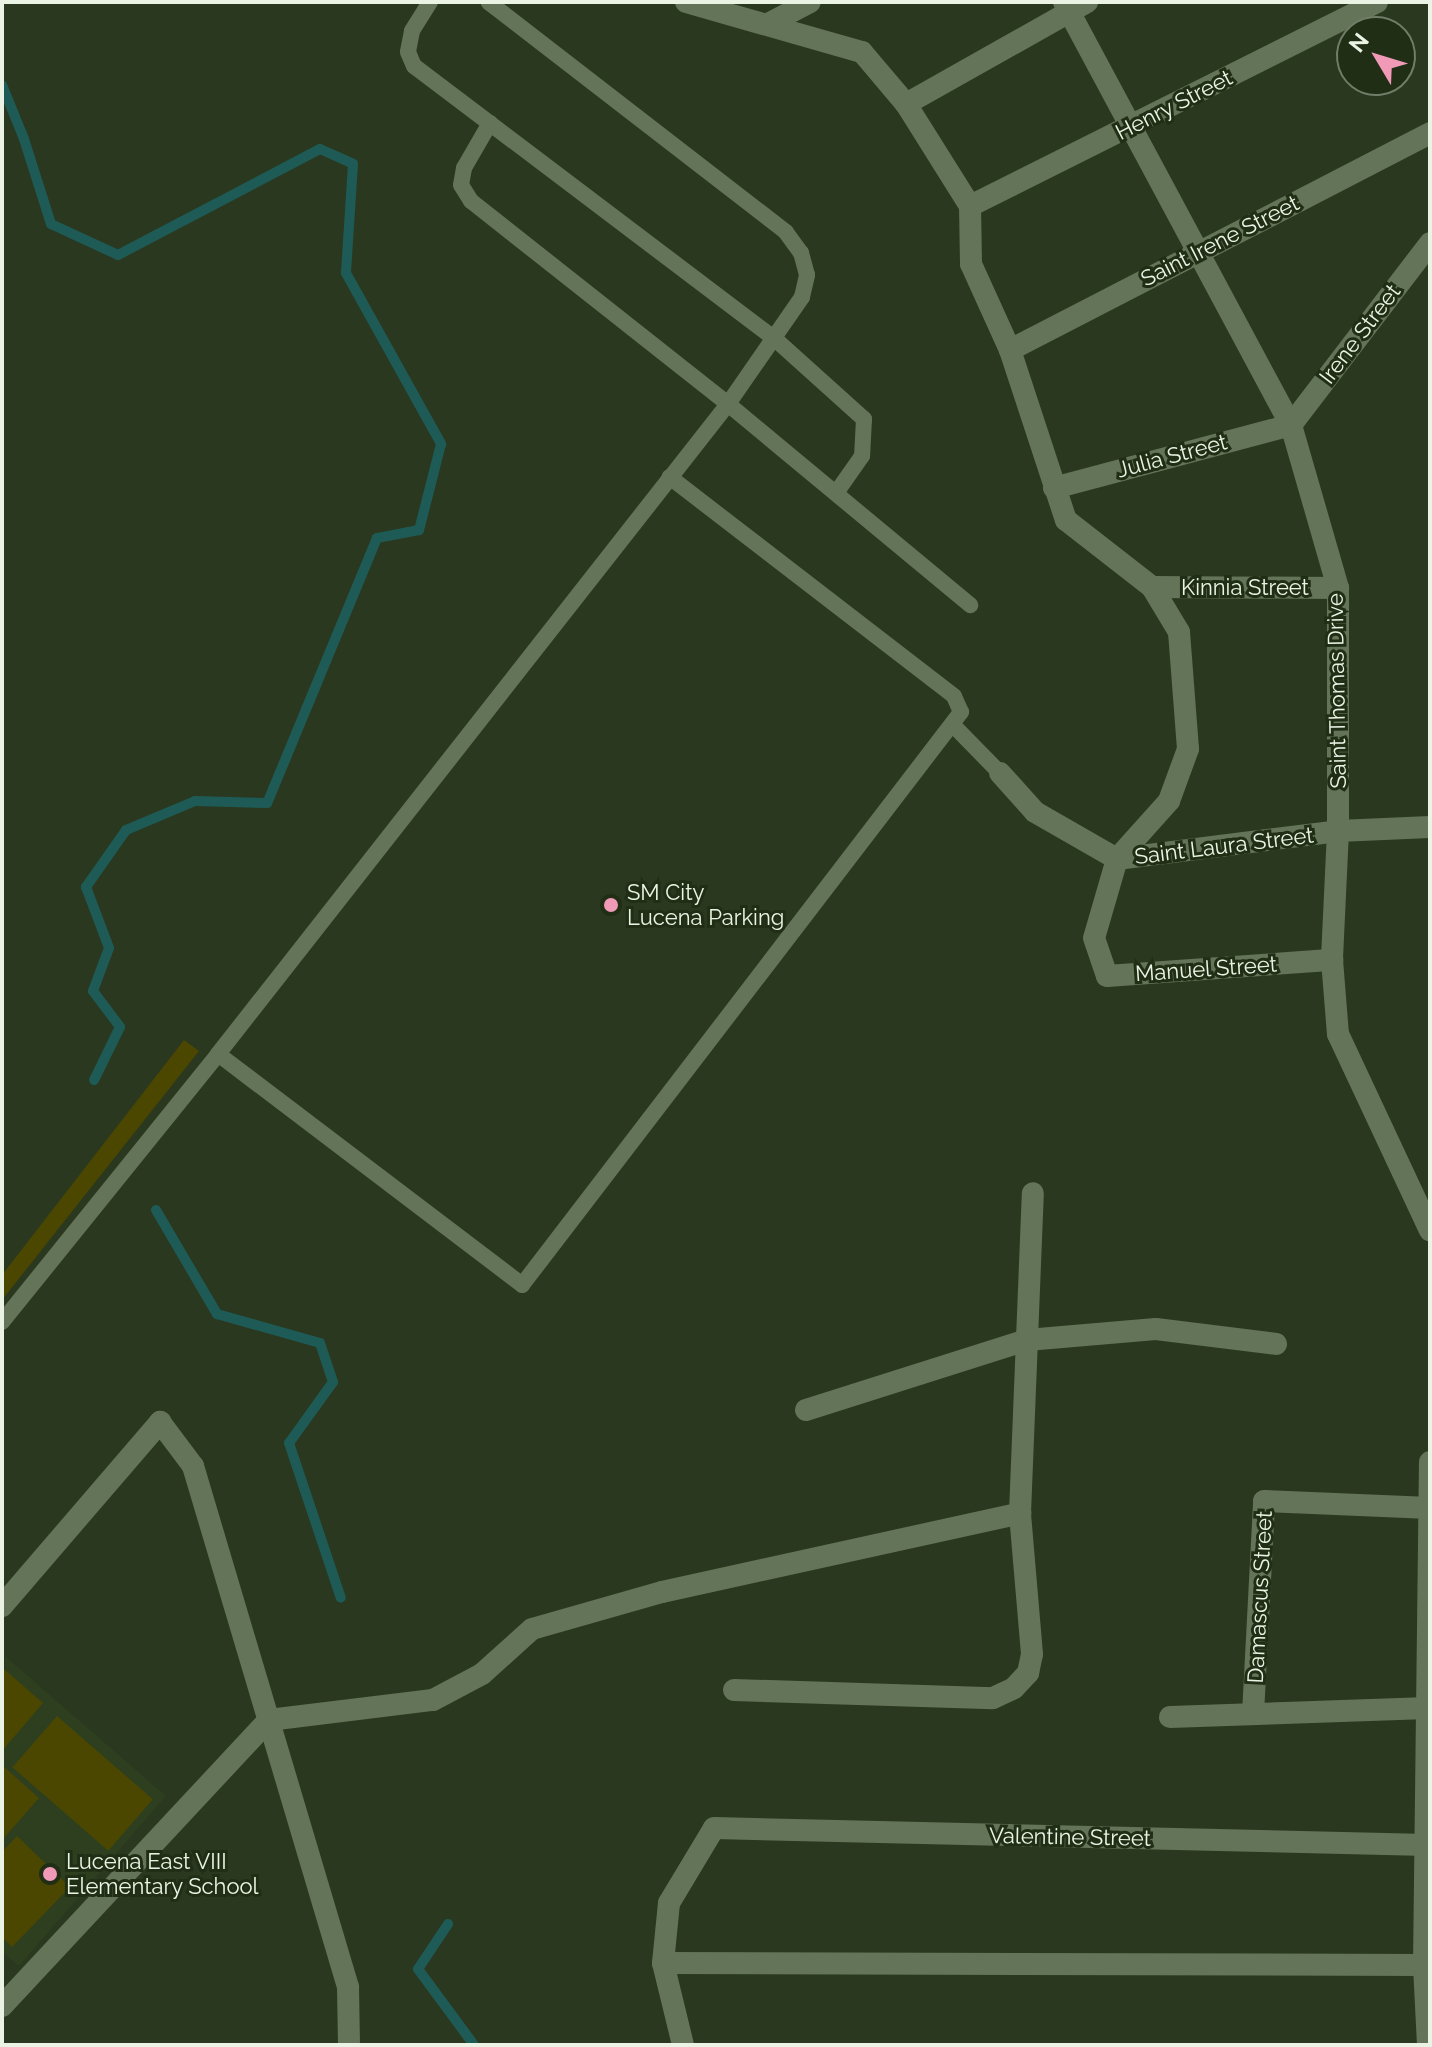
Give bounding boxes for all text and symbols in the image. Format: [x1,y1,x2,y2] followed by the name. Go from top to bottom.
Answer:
[1336,16,1416,96] north arrow
[1343,28,1374,57] text: N
[1111,64,1237,146] street label: Henry Street
[1137,190,1303,292] street label: Saint Irene Street
[1314,279,1406,389] street label: Irene Street
[1114,429,1230,483] street label: Julia Street
[1181,575,1309,601] street label: Kinnia Street
[1322,593,1352,789] street label: Saint Thomas Drive
[1133,822,1315,870] street label: Saint Laura Street
[627,879,784,930] place label: SM City Lucena Parking
[602,896,620,914] marker: SM City Lucena Parking
[1134,951,1278,987] street label: Manuel Street
[1242,1510,1278,1684] street label: Damascus Street
[989,1822,1151,1852] street label: Valentine Street
[66,1848,259,1900] place label: Lucena East VIII Elementary School
[41,1865,59,1883] marker: Lucena East VIII Elementary School

